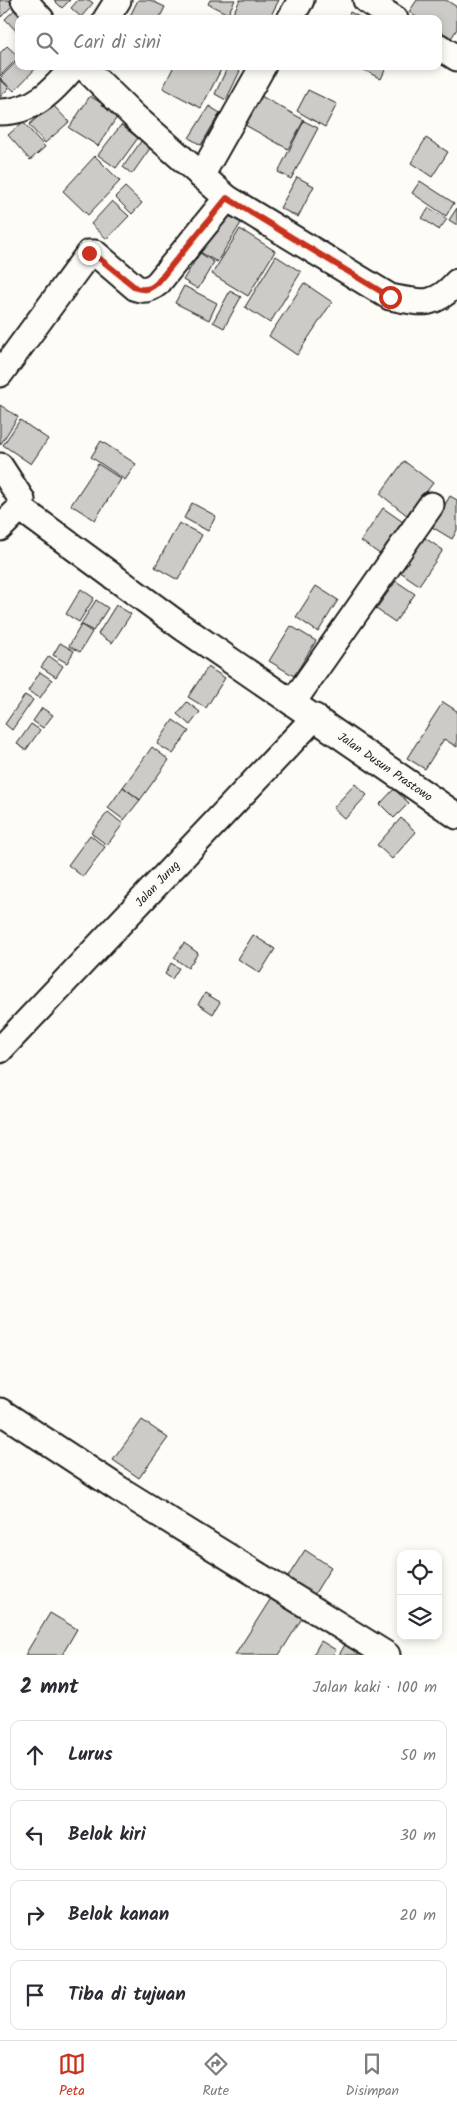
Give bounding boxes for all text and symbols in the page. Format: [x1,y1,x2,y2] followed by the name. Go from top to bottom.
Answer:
[15,15,442,70] search box
[73,28,161,58] text: Cari di sini
[33,29,61,57] icon: search
[78,242,101,265] route end
[379,286,402,309] route start
[334,728,436,807] street label: Jalan Dusun Prastowo
[131,856,185,912] street label: Jalan Jurug
[397,1550,442,1640] map controls
[397,1550,442,1595] button: locate
[397,1595,442,1640] button: layers
[20,1671,79,1704] text: 2 mnt
[313,1675,437,1700] text: Jalan kaki · 100 m
[68,1740,113,1770] text: Lurus
[21,1741,49,1769] icon: ahead
[400,1743,436,1768] text: 50 m
[68,1820,146,1850] text: Belok kiri
[21,1821,49,1849] icon: left
[400,1823,436,1848] text: 30 m
[68,1900,169,1930] text: Belok kanan
[21,1901,49,1929] icon: right
[400,1903,436,1928] text: 20 m
[68,1980,186,2010] text: Tiba di tujuan
[21,1981,49,2009] icon: arrive
[58,2050,86,2102] tab: Peta
[202,2050,230,2102] tab: Rute
[346,2050,399,2102] tab: Disimpan

